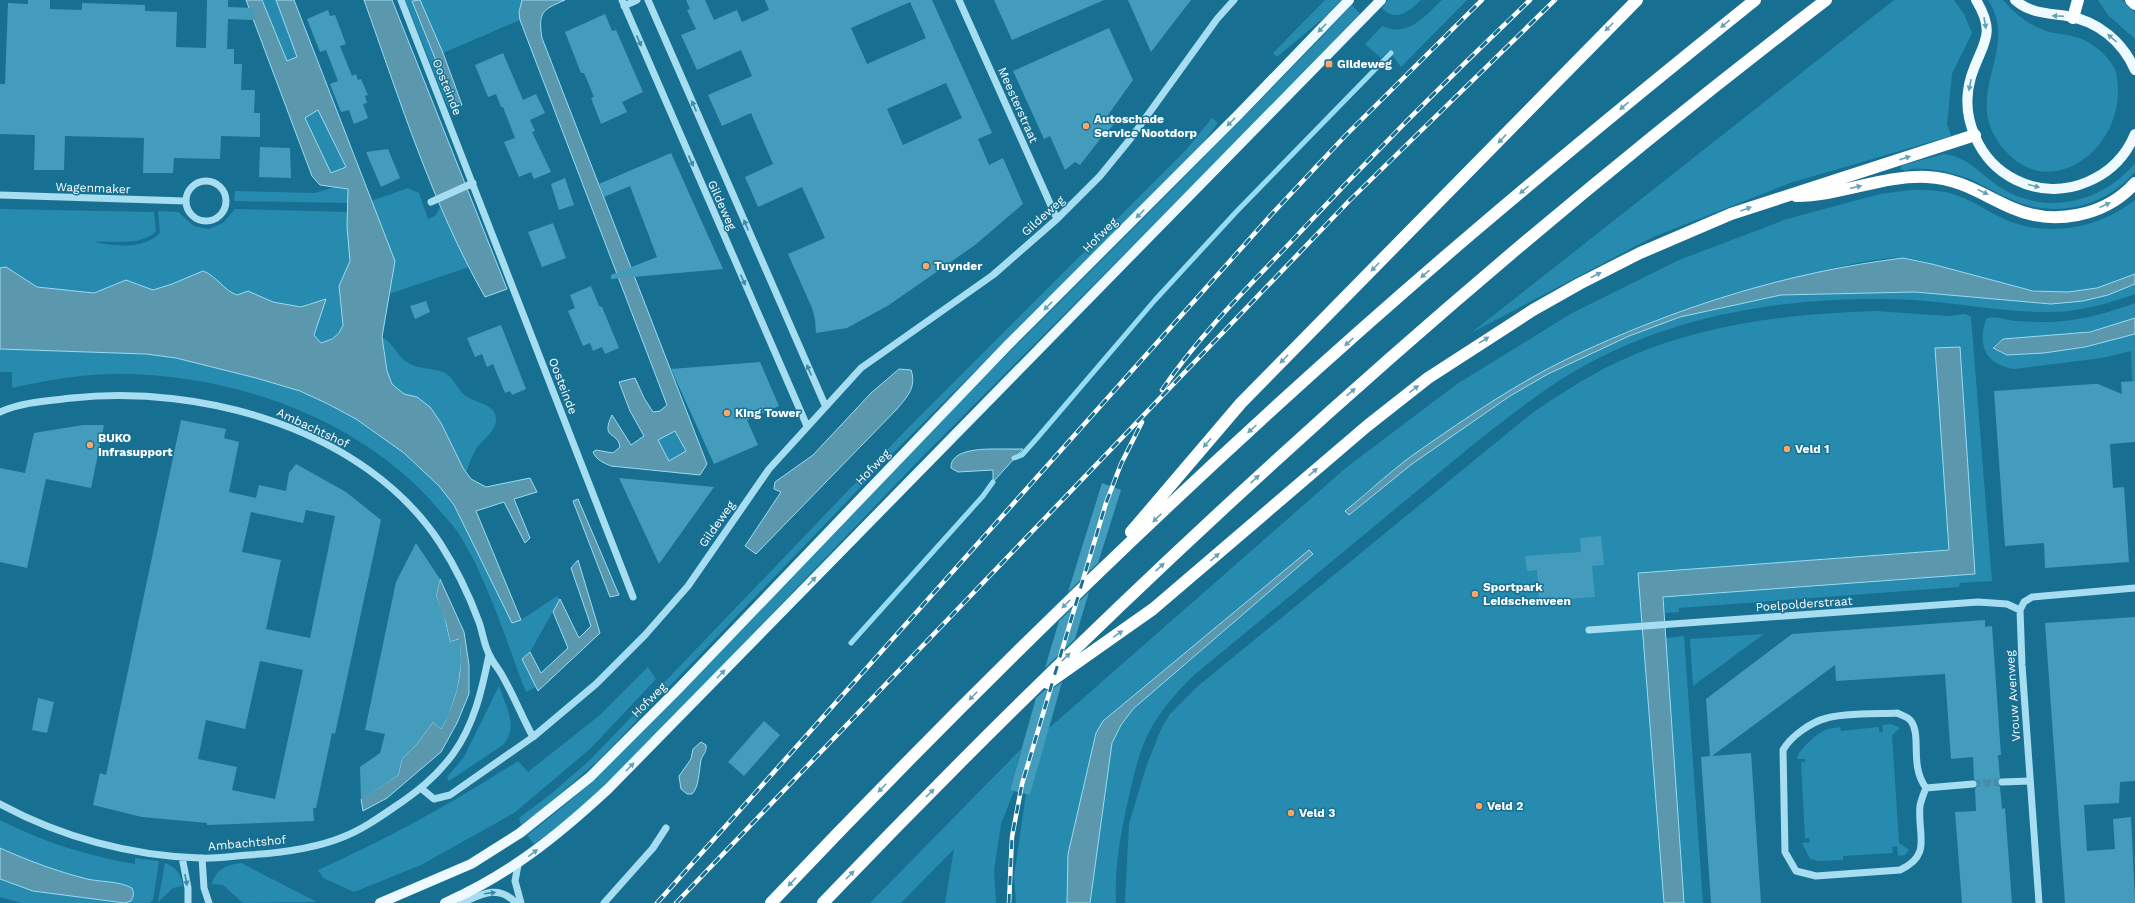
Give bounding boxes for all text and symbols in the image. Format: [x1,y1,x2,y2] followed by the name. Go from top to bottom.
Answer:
[2052,12,2064,19] one-way arrow
[1983,17,1989,30] one-way arrow
[1719,20,1730,29] one-way arrow
[1604,22,1614,32] one-way arrow
[1317,23,1326,33] one-way arrow
[2107,33,2117,42] one-way arrow
[637,36,643,48] one-way arrow
[429,57,465,117] street label: Oosteinde
[1337,57,1392,71] place label: Gildeweg
[1324,59,1334,69] marker: Gildeweg
[995,65,1041,145] street label: Meesterstraat
[1967,79,1973,91] one-way arrow
[691,100,697,111] one-way arrow
[1619,102,1629,111] one-way arrow
[1094,112,1198,140] place label: Autoschade Service Nootdorp
[1226,117,1236,127] one-way arrow
[1081,121,1091,131] marker: Autoschade Service Nootdorp
[1497,134,1507,144] one-way arrow
[689,155,695,167] one-way arrow
[1899,155,1911,161] one-way arrow
[705,178,739,233] street label: Gildeweg
[55,180,131,196] street label: Wagenmaker
[1850,184,1862,190] one-way arrow
[2027,184,2040,190] one-way arrow
[1519,185,1530,194] one-way arrow
[1977,189,1988,195] one-way arrow
[1019,193,1068,239] street label: Gildeweg
[2100,202,2111,208] one-way arrow
[1741,205,1753,211] one-way arrow
[1135,209,1145,219] one-way arrow
[1080,214,1121,255] street label: Hofweg
[743,219,749,230] one-way arrow
[934,259,983,273] place label: Tuynder
[921,261,931,271] marker: Tuynder
[1370,262,1380,272] one-way arrow
[1420,269,1430,279] one-way arrow
[1591,272,1602,278] one-way arrow
[740,274,746,285] one-way arrow
[1043,301,1052,311] one-way arrow
[1344,337,1353,346] one-way arrow
[1478,337,1490,344] one-way arrow
[1279,354,1289,364] one-way arrow
[546,356,580,416] street label: Oosteinde
[806,364,812,375] one-way arrow
[1408,385,1419,394] one-way arrow
[1346,387,1356,396] one-way arrow
[275,405,352,451] street label: Ambachtshof
[735,406,802,420] place label: King Tower
[722,408,732,418] marker: King Tower
[1247,424,1257,434] one-way arrow
[98,431,173,459] place label: BUKO Infrasupport
[1203,438,1212,448] one-way arrow
[85,440,95,450] marker: BUKO Infrasupport
[1795,442,1829,456] place label: Veld 1
[1782,444,1792,454] marker: Veld 1
[853,446,894,488] street label: Hofweg
[1309,468,1318,477] one-way arrow
[1250,474,1260,484] one-way arrow
[696,498,738,550] street label: Gildeweg
[1152,513,1162,522] one-way arrow
[1209,552,1220,561] one-way arrow
[1154,563,1165,572] one-way arrow
[807,576,817,586] one-way arrow
[1483,580,1571,608] place label: Sportpark Leidschenveen
[1470,589,1480,599] marker: Sportpark Leidschenveen
[1755,594,1853,614] street label: Poelpolderstraat
[1061,599,1071,609] one-way arrow
[1113,630,1124,638] one-way arrow
[2003,649,2023,742] street label: Vrouw Avenweg
[1061,653,1071,662] one-way arrow
[716,669,726,679] one-way arrow
[629,679,670,720] street label: Hofweg
[968,691,978,700] one-way arrow
[625,762,635,772] one-way arrow
[877,783,887,793] one-way arrow
[925,788,935,798] one-way arrow
[1487,799,1523,813] place label: Veld 2
[1474,801,1484,811] marker: Veld 2
[1299,806,1335,820] place label: Veld 3
[1286,808,1296,818] marker: Veld 3
[207,833,287,853] street label: Ambachtshof
[528,848,539,857] one-way arrow
[845,870,855,880] one-way arrow
[184,874,190,886] one-way arrow
[788,877,797,886] one-way arrow
[484,890,496,896] one-way arrow

